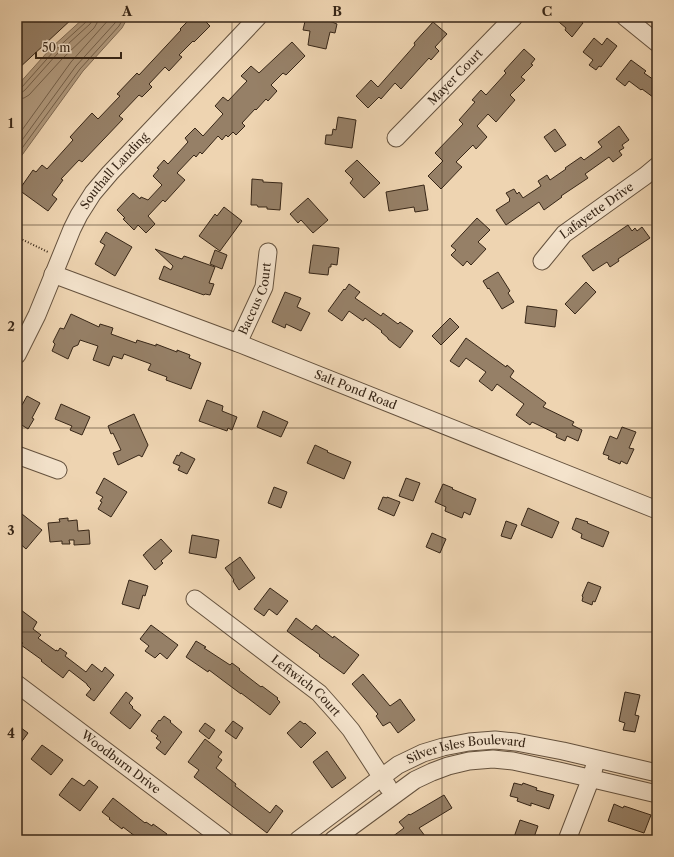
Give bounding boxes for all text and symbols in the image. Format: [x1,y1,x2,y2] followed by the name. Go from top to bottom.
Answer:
[121,3,133,19] text: A
[332,3,342,19] text: B
[542,3,552,19] text: C
[36,34,121,60] scale bar
[42,40,71,55] text: 50 m
[424,45,486,108] street label: Mayer Court
[8,115,14,131] text: 1
[77,129,152,212] street label: Southall Landing
[557,179,636,242] street label: Lafayette Drive
[235,261,274,337] street label: Baccus Court
[7,318,15,334] text: 2
[312,366,400,413] street label: Salt Pond Road
[7,522,15,538] text: 3
[269,652,345,720] street label: Leftwich Court
[7,725,15,741] text: 4
[78,726,164,797] street label: Woodburn Drive
[404,732,528,767] street label: Silver Isles Boulevard

